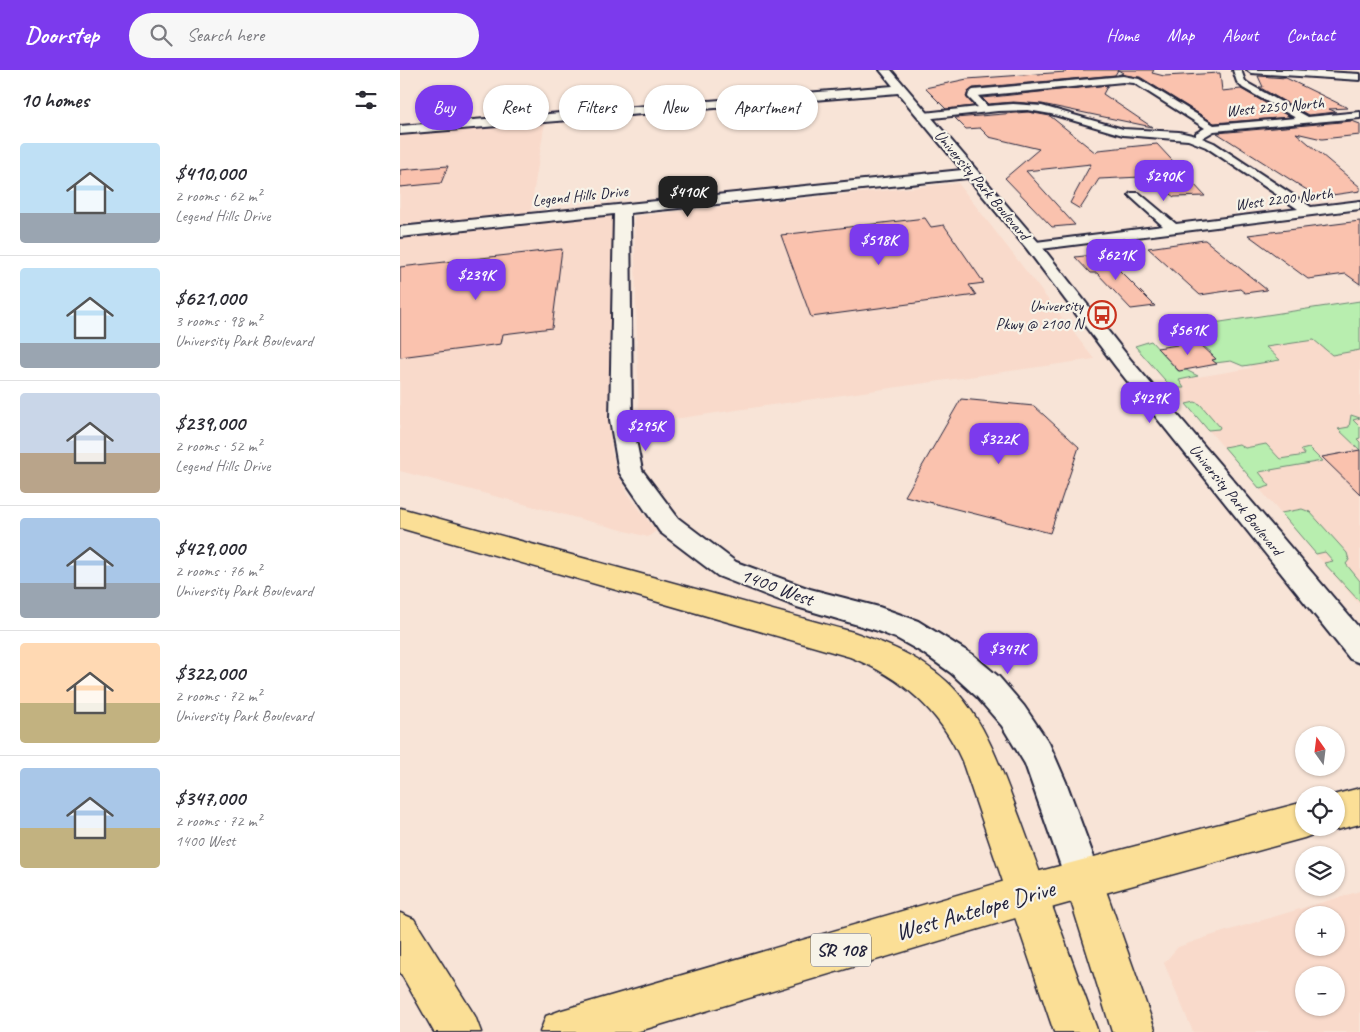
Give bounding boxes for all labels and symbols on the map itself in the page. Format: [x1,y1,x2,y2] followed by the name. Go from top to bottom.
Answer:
[1225,93,1325,121] street label: West 2250 North
[930,126,1036,246] street label: University Park Boulevard
[1129,160,1199,202] pin: $290K
[653,176,723,218] pin: $410K
[531,181,630,211] street label: Legend Hills Drive
[1234,183,1334,215] street label: West 2200 North
[844,224,914,266] pin: $518K
[1081,238,1151,281] pin: $621K
[441,258,511,301] pin: $239K
[996,296,1085,334] place label: University Pkwy @ 2100 N
[1087,300,1117,330] bus stop icon: University Pkwy @ 2100 N
[1153,314,1223,356] pin: $561K
[1115,382,1185,424] pin: $429K
[611,410,681,452] pin: $295K
[964,422,1034,465] pin: $322K
[1185,440,1289,562] street label: University Park Boulevard
[737,562,819,612] street label: 1400 West
[973,632,1043,675] pin: $347K
[1295,726,1345,776] north arrow
[892,872,1060,947] street label: West Antelope Drive
[811,934,871,966] road number: SR 108

